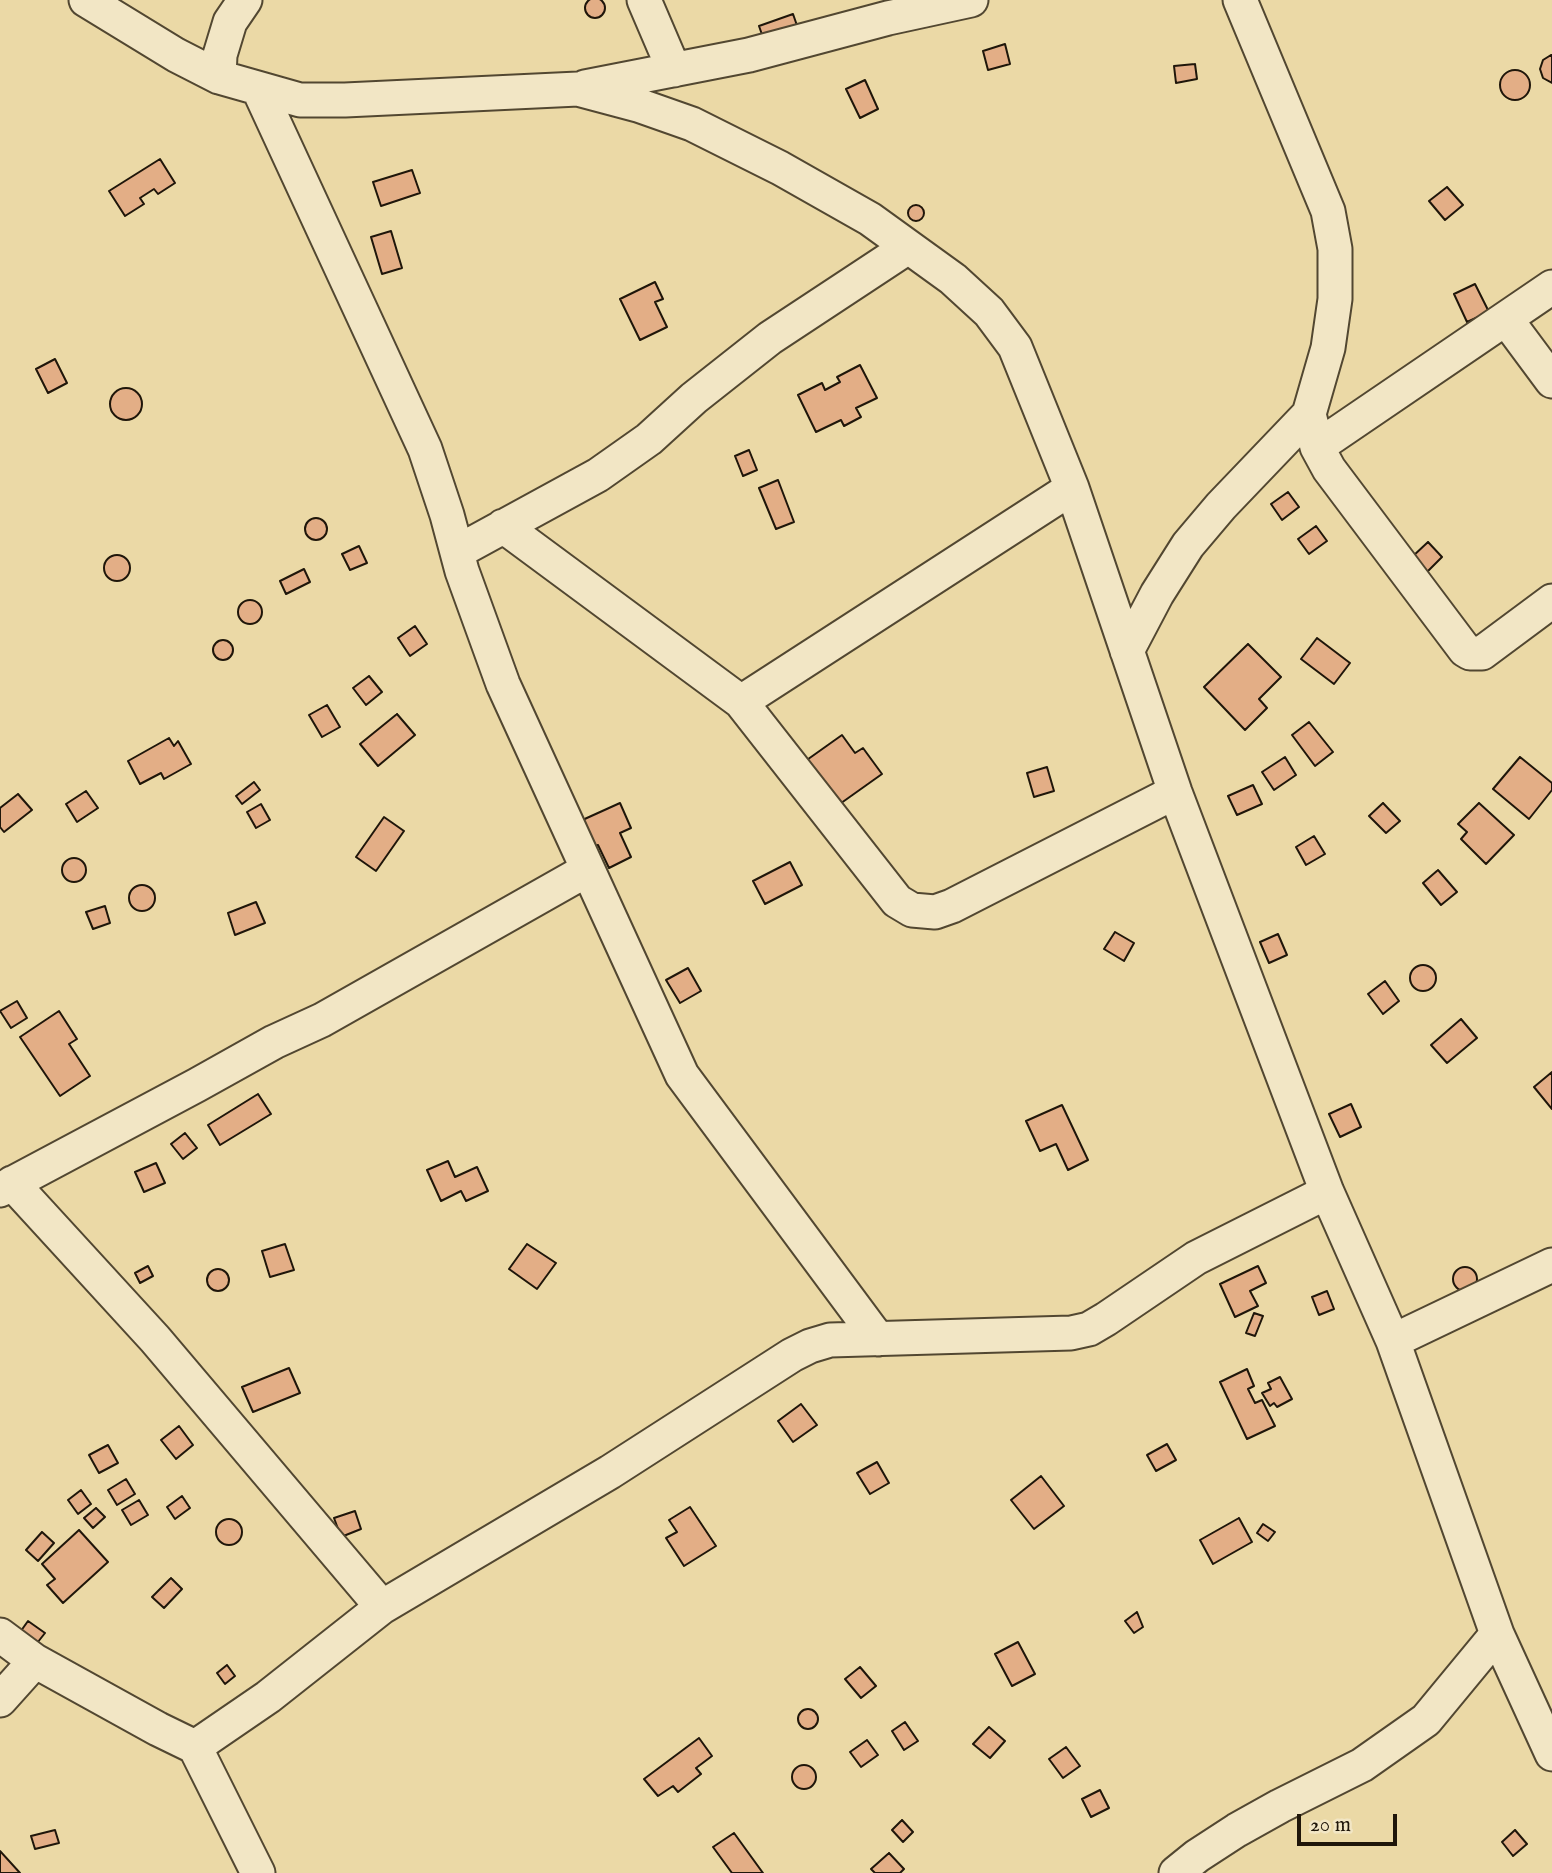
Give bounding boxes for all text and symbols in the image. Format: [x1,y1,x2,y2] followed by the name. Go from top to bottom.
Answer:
[1300,1800,1400,1844] scale bar
[1310,1812,1351,1839] text: 20 m

